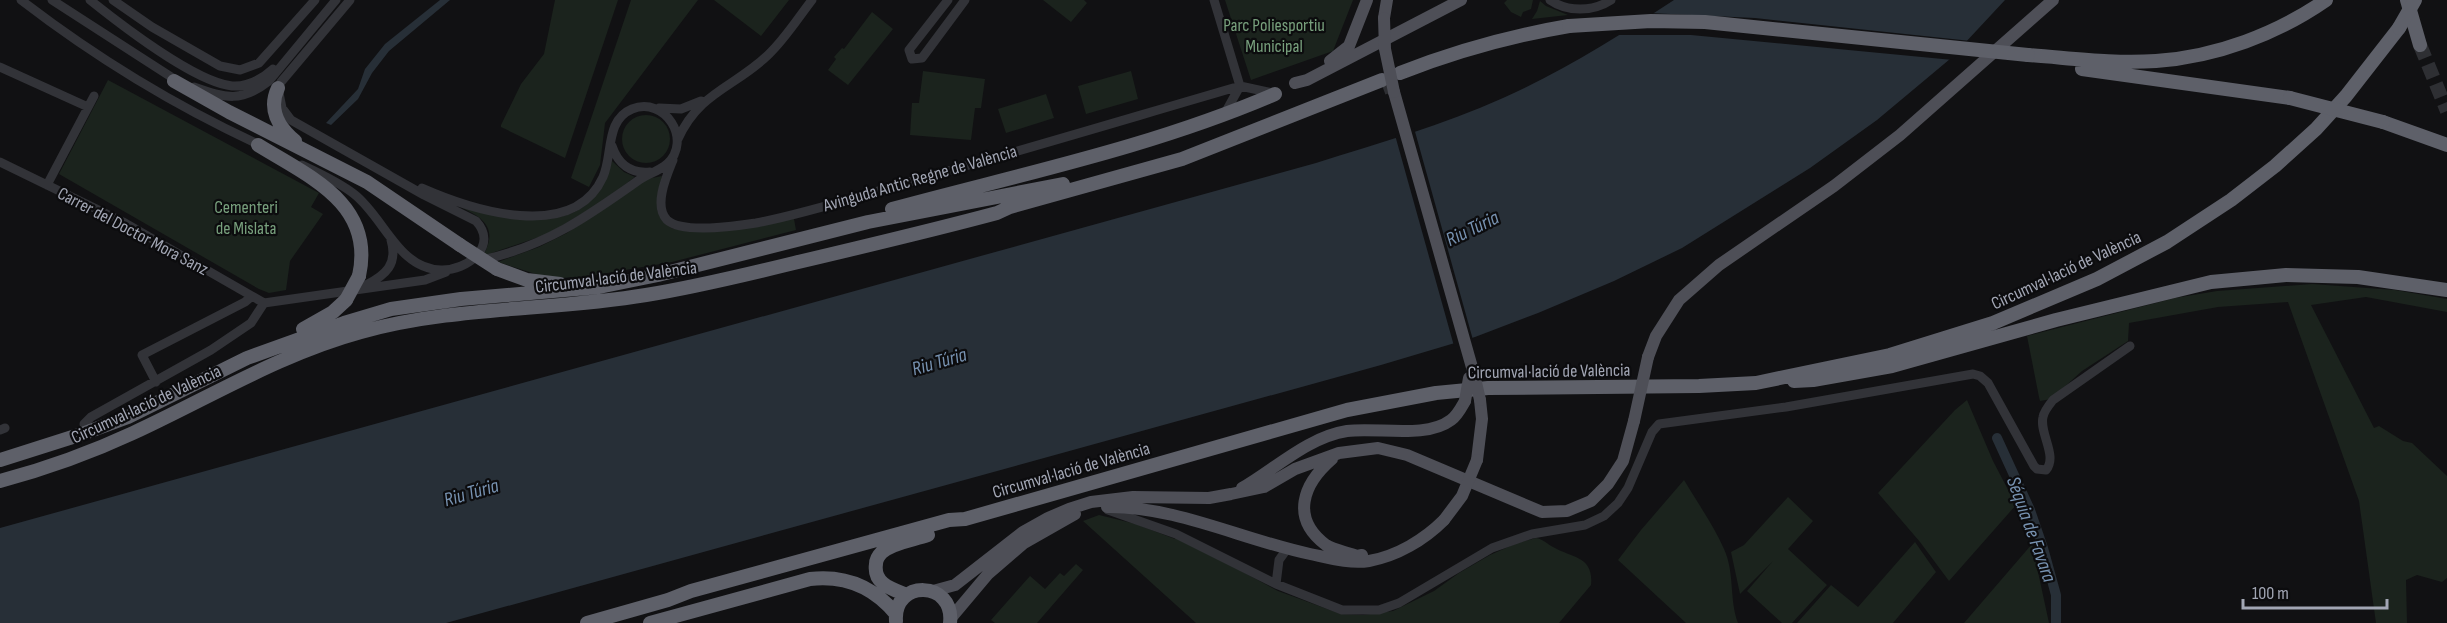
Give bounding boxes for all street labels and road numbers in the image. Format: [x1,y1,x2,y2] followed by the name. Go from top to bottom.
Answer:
[820,141,1019,216] street label: Avinguda Antic Regne de València
[54,183,212,280] street label: Carrer del Doctor Mora Sanz
[1988,227,2144,314] street label: Circumval·lació de València
[534,257,698,298] street label: Circumval·lació de València
[1467,360,1631,383] street label: Circumval·lació de València
[68,361,224,448] street label: Circumval·lació de València
[990,438,1152,503] street label: Circumval·lació de València

